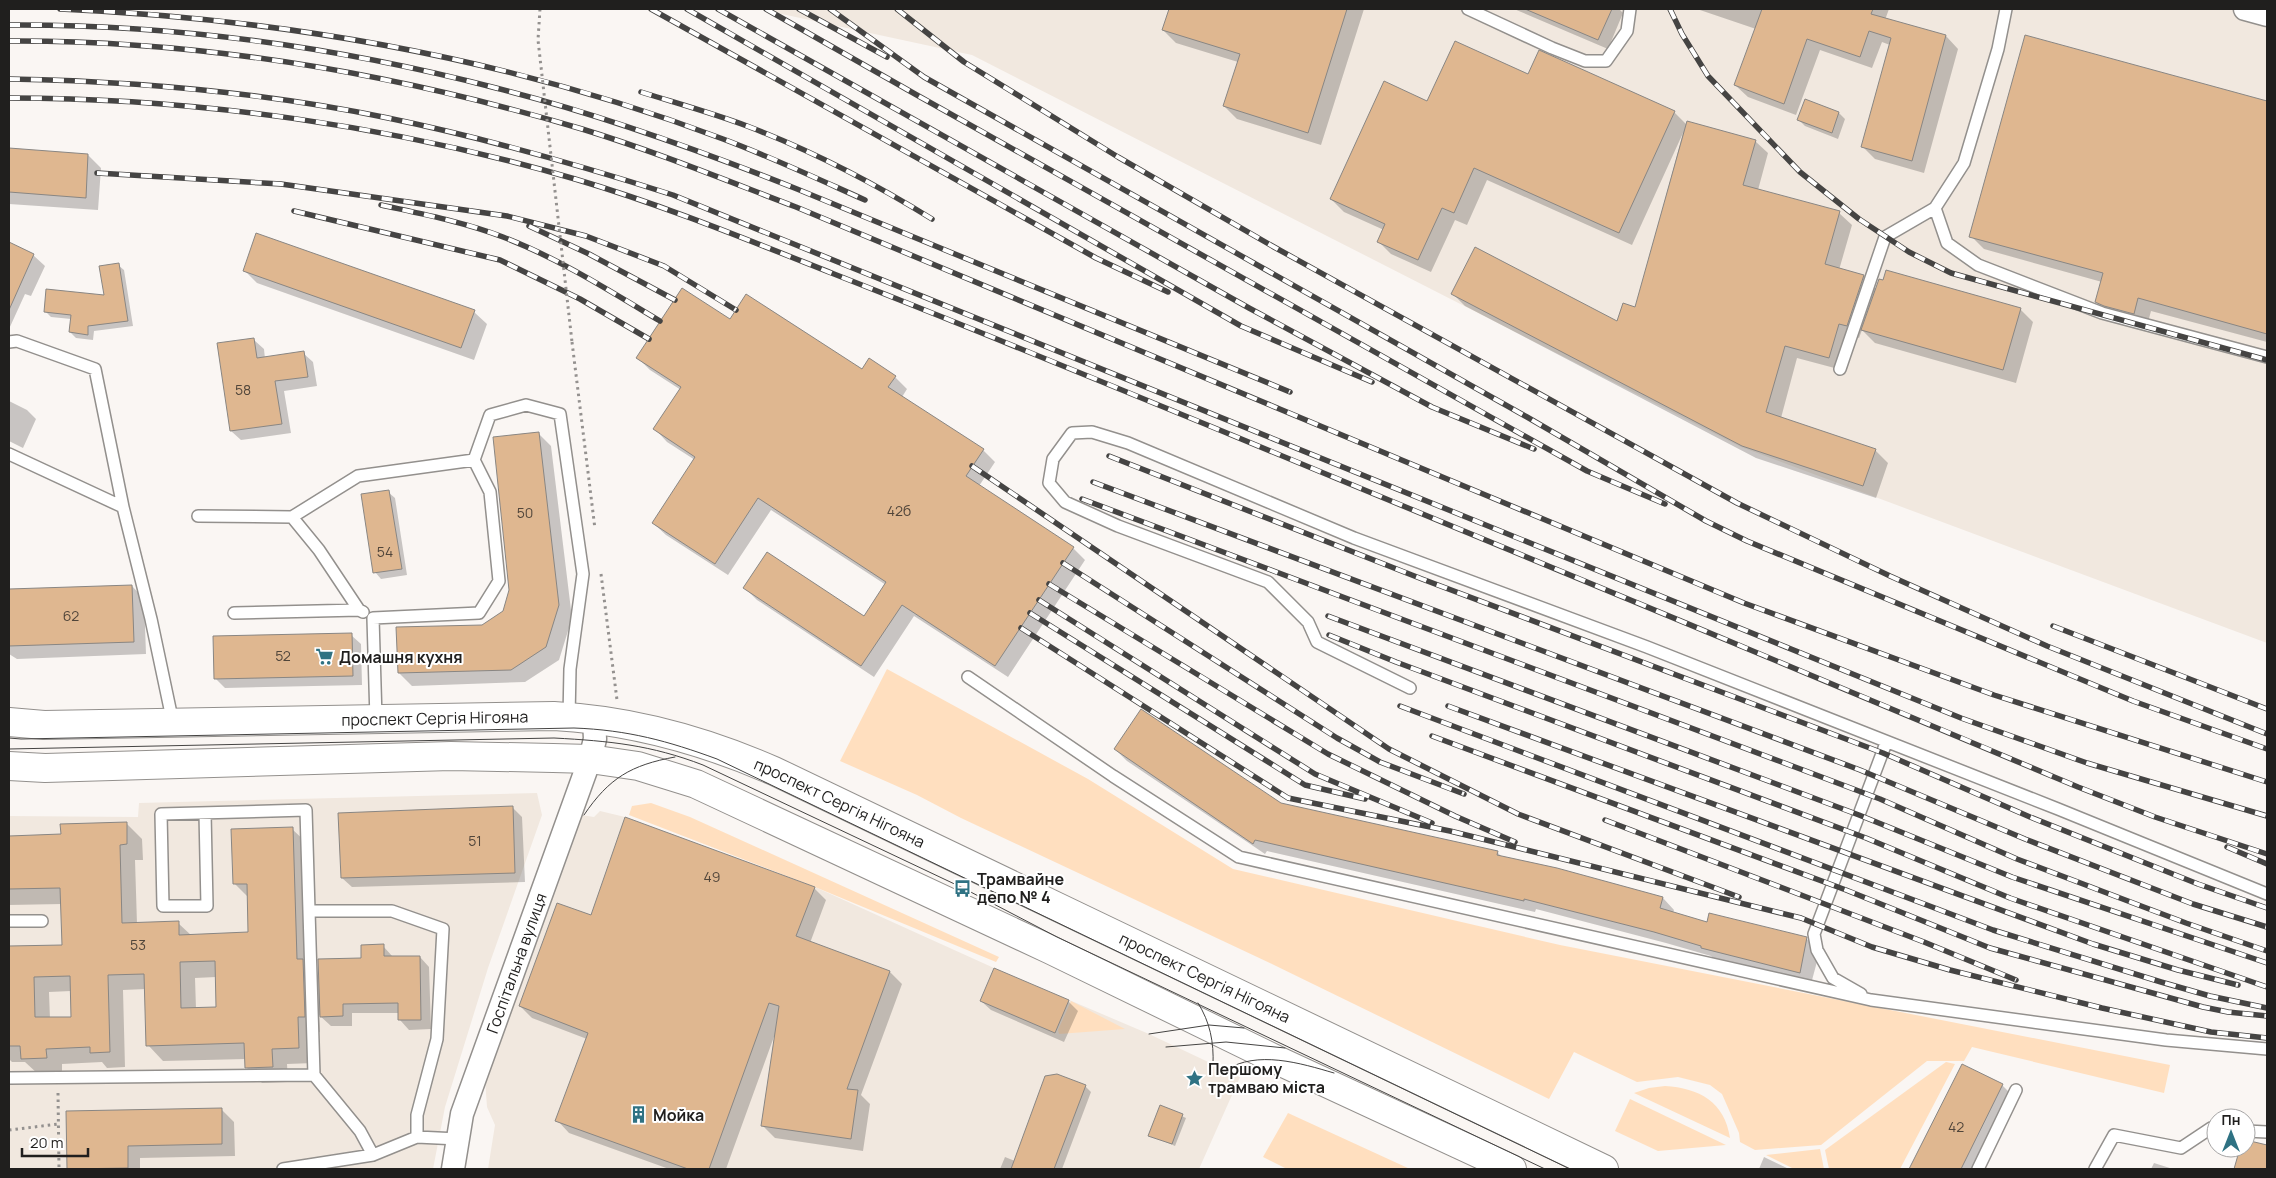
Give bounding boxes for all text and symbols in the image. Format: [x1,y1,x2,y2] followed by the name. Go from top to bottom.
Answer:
[235,380,251,399] house number: 58
[887,501,911,520] house number: 42б
[517,503,533,522] house number: 50
[377,542,393,561] house number: 54
[63,606,79,625] house number: 62
[275,646,291,665] house number: 52
[339,646,463,668] place label: Домашня кухня
[315,647,335,667] supermarket icon: Домашня кухня
[341,705,528,731] street label: проспект Сергія Нігояна
[751,753,929,853] street label: проспект Сергія Нігояна
[468,831,482,850] house number: 51
[704,867,720,886] house number: 49
[977,868,1064,908] place label: Трамвайне депо № 4
[953,878,973,898] bus stop icon: Трамвайне депо № 4
[481,890,552,1037] street label: Госпітальна вулиця
[1116,927,1294,1028] street label: проспект Сергія Нігояна
[130,935,146,954] house number: 53
[1208,1058,1325,1098] place label: Першому трамваю міста
[1184,1068,1204,1088] place icon: Першому трамваю міста
[653,1104,704,1126] place label: Мойка
[629,1105,649,1125] building icon: Мойка
[2206,1108,2256,1158] north arrow
[2222,1110,2240,1129] text: Пн
[1948,1117,1964,1136] house number: 42
[22,1126,89,1158] scale bar
[30,1132,63,1153] text: 20 m

